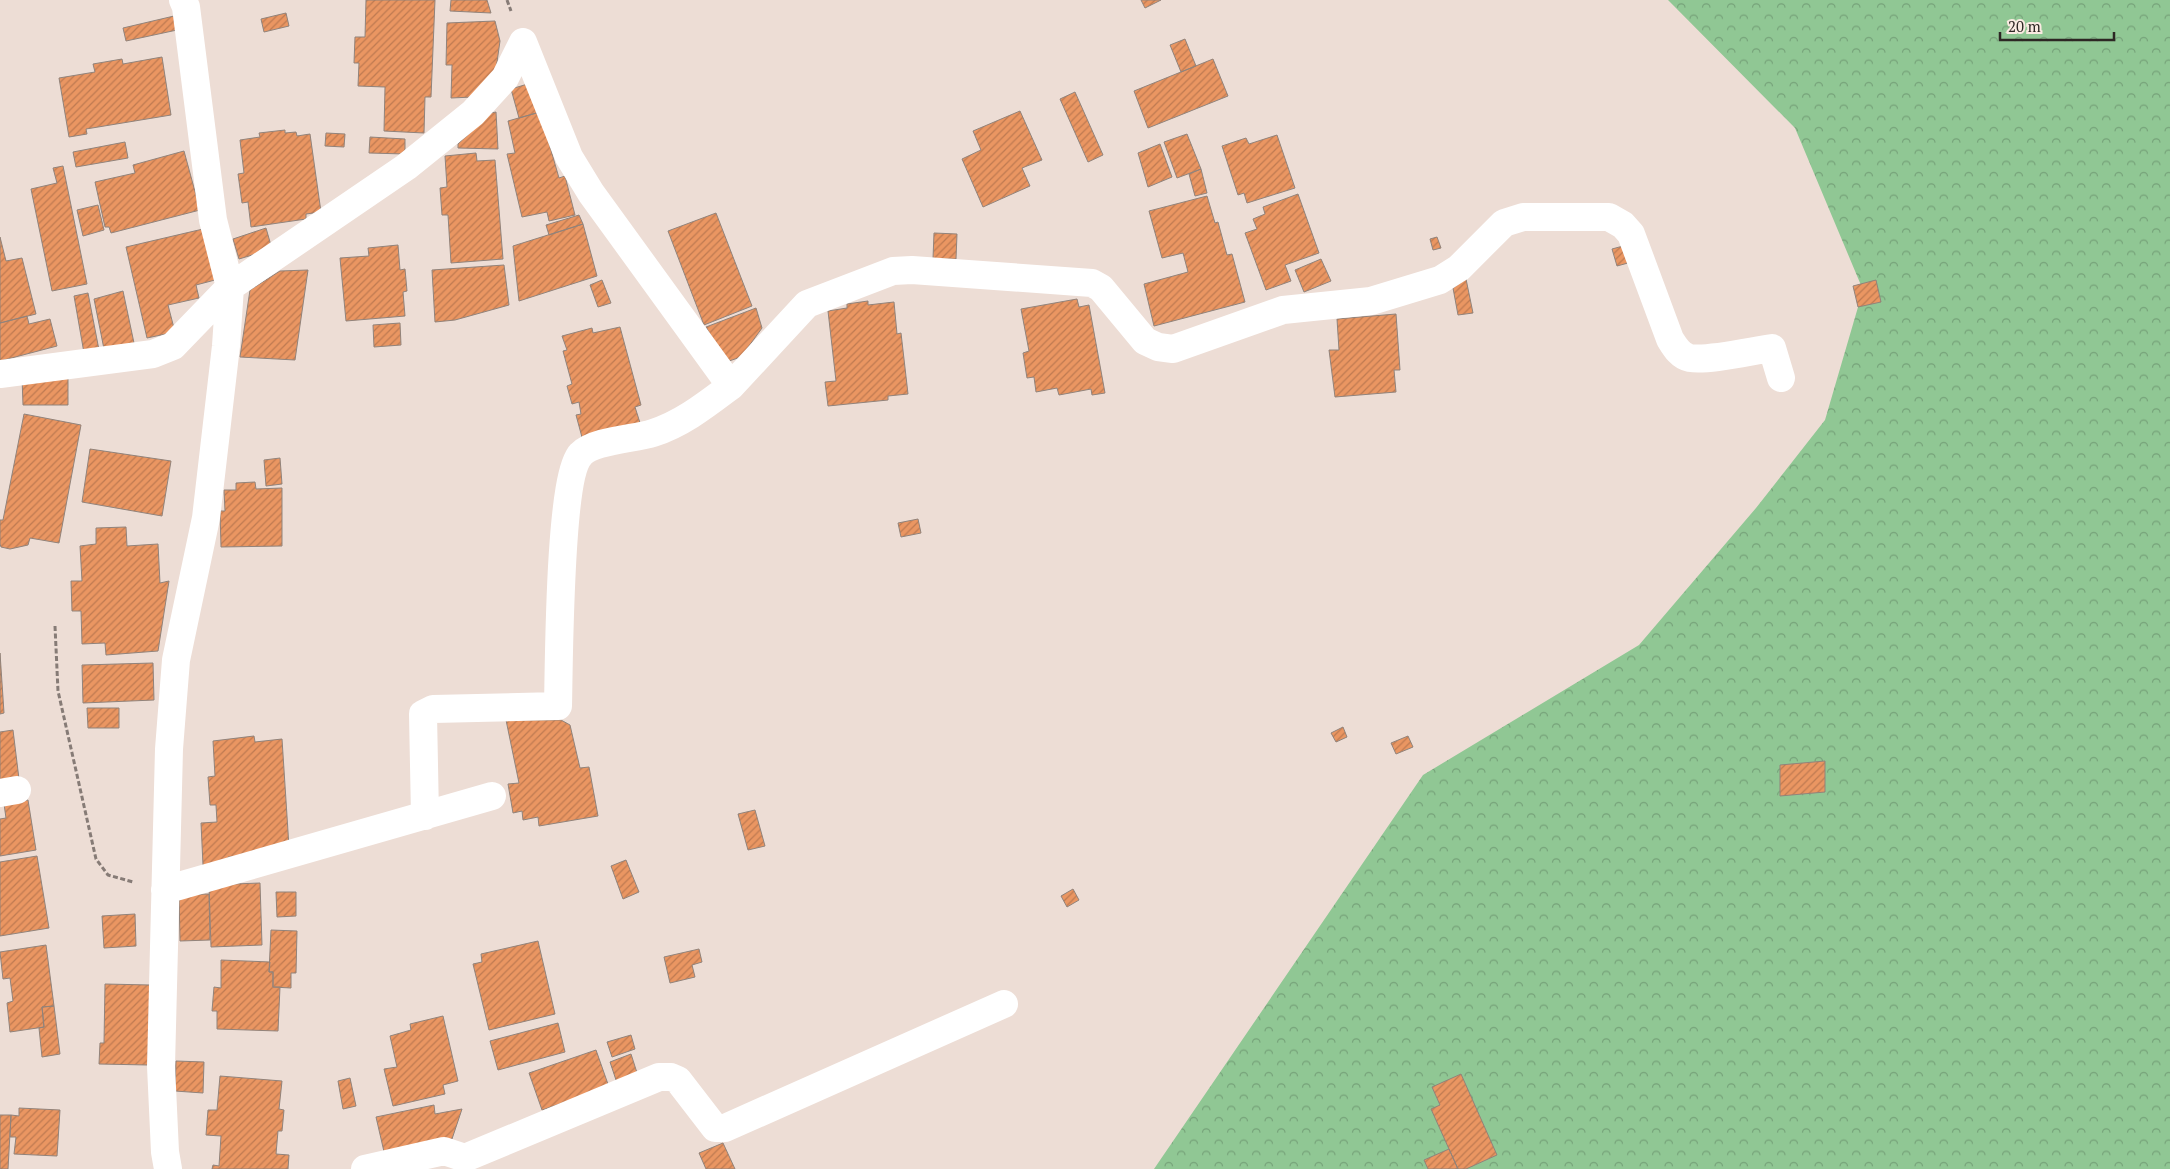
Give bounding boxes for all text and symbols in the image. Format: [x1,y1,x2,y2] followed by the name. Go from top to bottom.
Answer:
[2000,10,2114,42] scale bar
[2008,16,2041,36] text: 20 m

